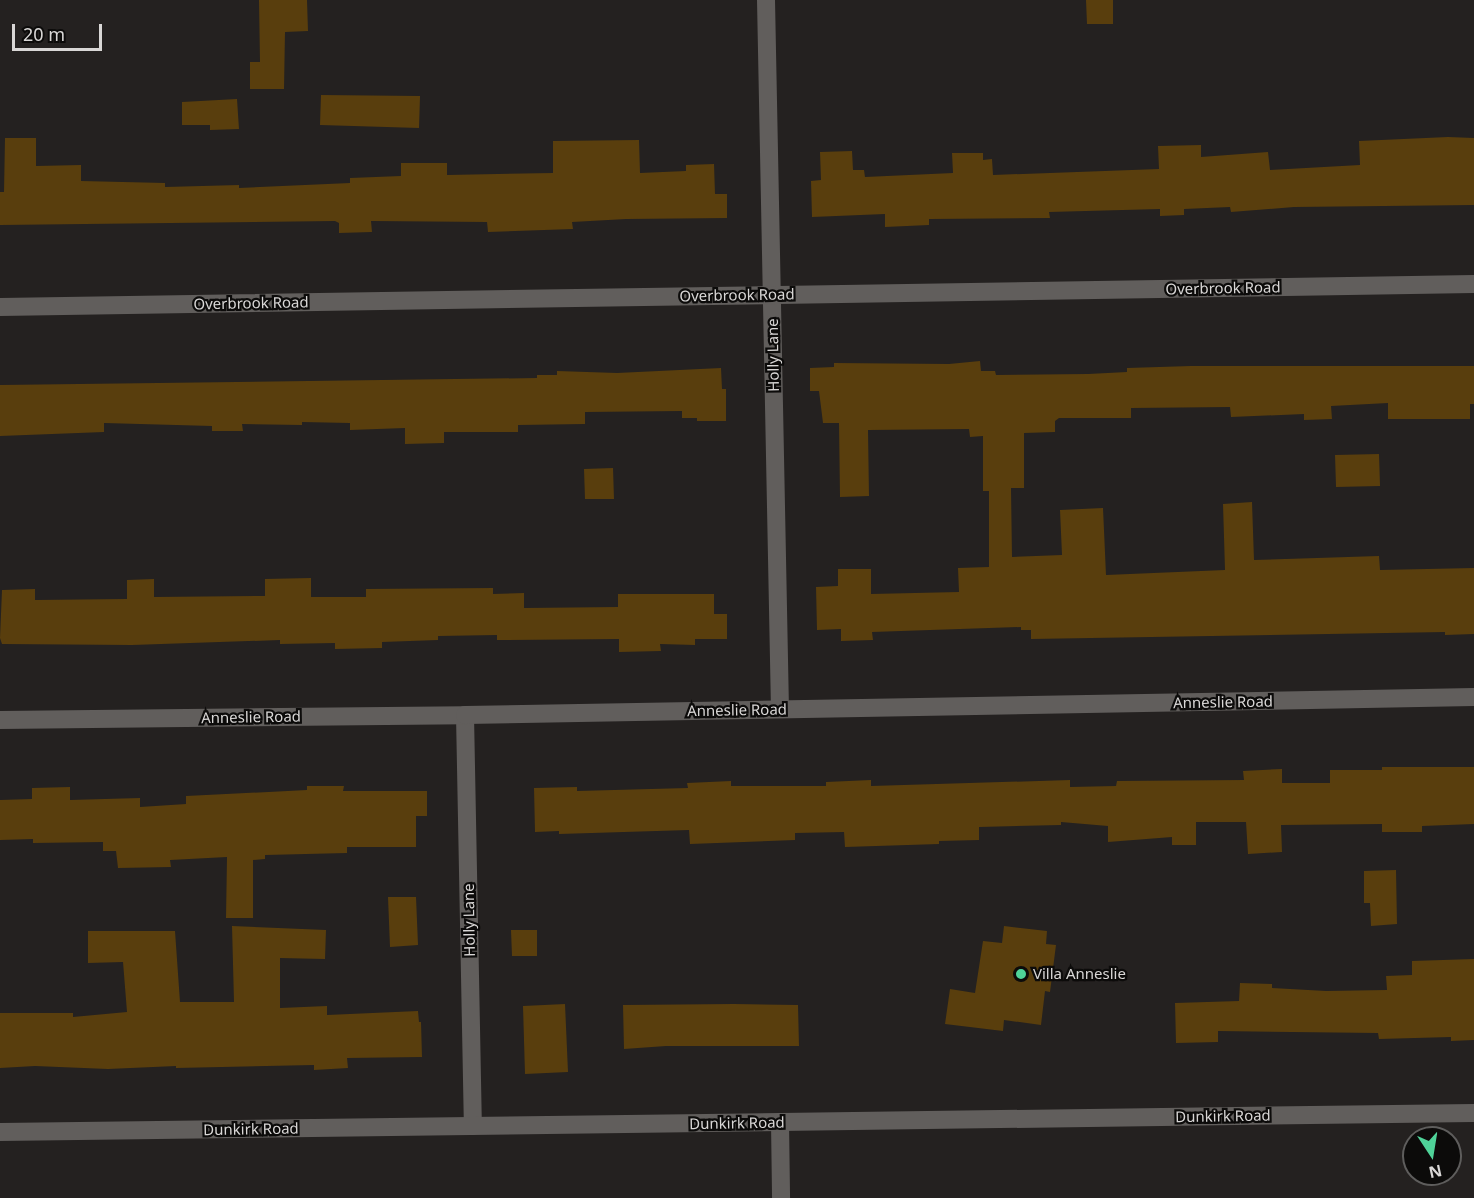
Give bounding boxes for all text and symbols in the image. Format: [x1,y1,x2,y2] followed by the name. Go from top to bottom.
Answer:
[15,12,105,50] scale bar
[23,22,65,46] text: 20 m
[1165,278,1281,298] street label: Overbrook Road
[679,285,795,305] street label: Overbrook Road
[193,293,309,313] street label: Overbrook Road
[763,318,783,392] street label: Holly Lane
[1173,692,1273,712] street label: Anneslie Road
[687,700,787,720] street label: Anneslie Road
[201,707,301,727] street label: Anneslie Road
[459,883,479,957] street label: Holly Lane
[1033,965,1126,983] place label: Villa Anneslie
[1014,967,1028,981] marker: Villa Anneslie
[1175,1106,1271,1126] street label: Dunkirk Road
[689,1113,785,1133] street label: Dunkirk Road
[203,1119,299,1139] street label: Dunkirk Road
[1402,1126,1462,1186] north arrow
[1427,1160,1444,1184] text: N

